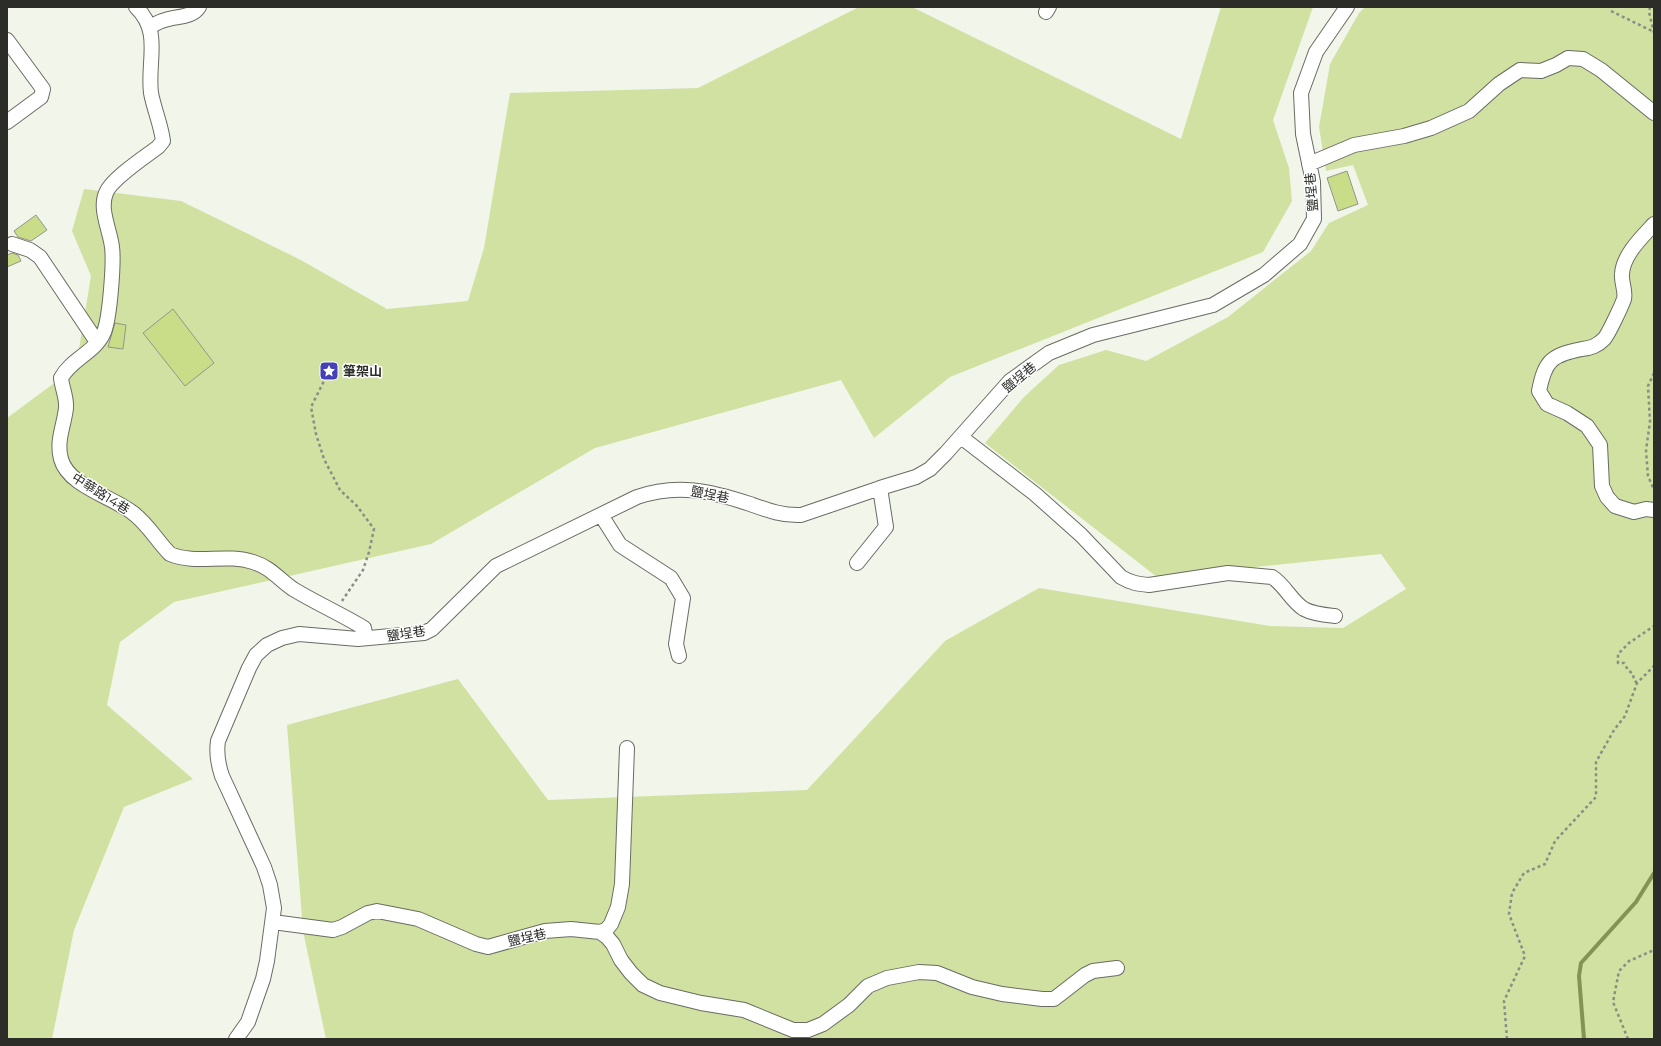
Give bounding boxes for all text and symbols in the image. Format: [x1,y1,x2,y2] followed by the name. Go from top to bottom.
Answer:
[1301,172,1321,212] street label: 鹽埕巷
[999,358,1039,396] street label: 鹽埕巷
[318,360,340,382] place icon: 筆架山
[343,363,382,379] place label: 筆架山
[69,469,133,517] street label: 中華路14巷
[689,482,731,506] street label: 鹽埕巷
[385,622,427,644] street label: 鹽埕巷
[506,925,548,949] street label: 鹽埕巷

